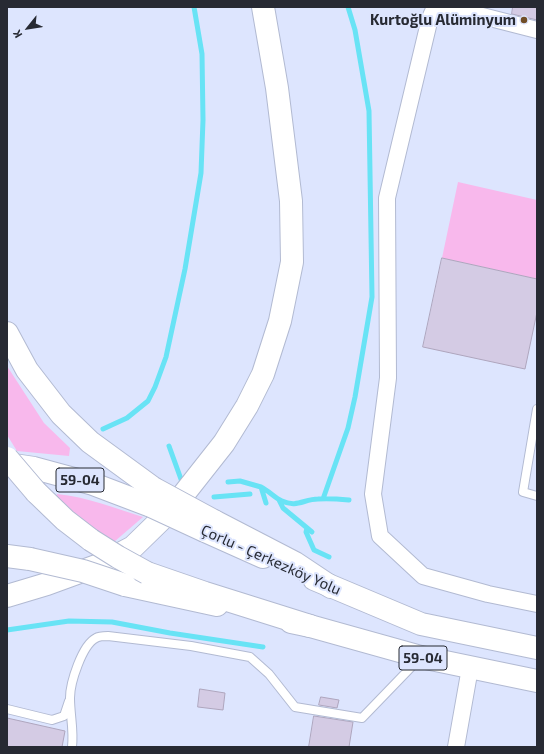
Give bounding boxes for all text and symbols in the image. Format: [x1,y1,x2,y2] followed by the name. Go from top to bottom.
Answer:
[8,8,48,48] north arrow
[370,11,516,29] place label: Kurtoğlu Alüminyum
[519,15,529,25] marker: Kurtoğlu Alüminyum
[10,28,25,41] text: K
[56,468,104,492] road number: 59-04
[198,521,344,599] street label: Çorlu - Çerkezköy Yolu
[399,646,447,670] road number: 59-04

